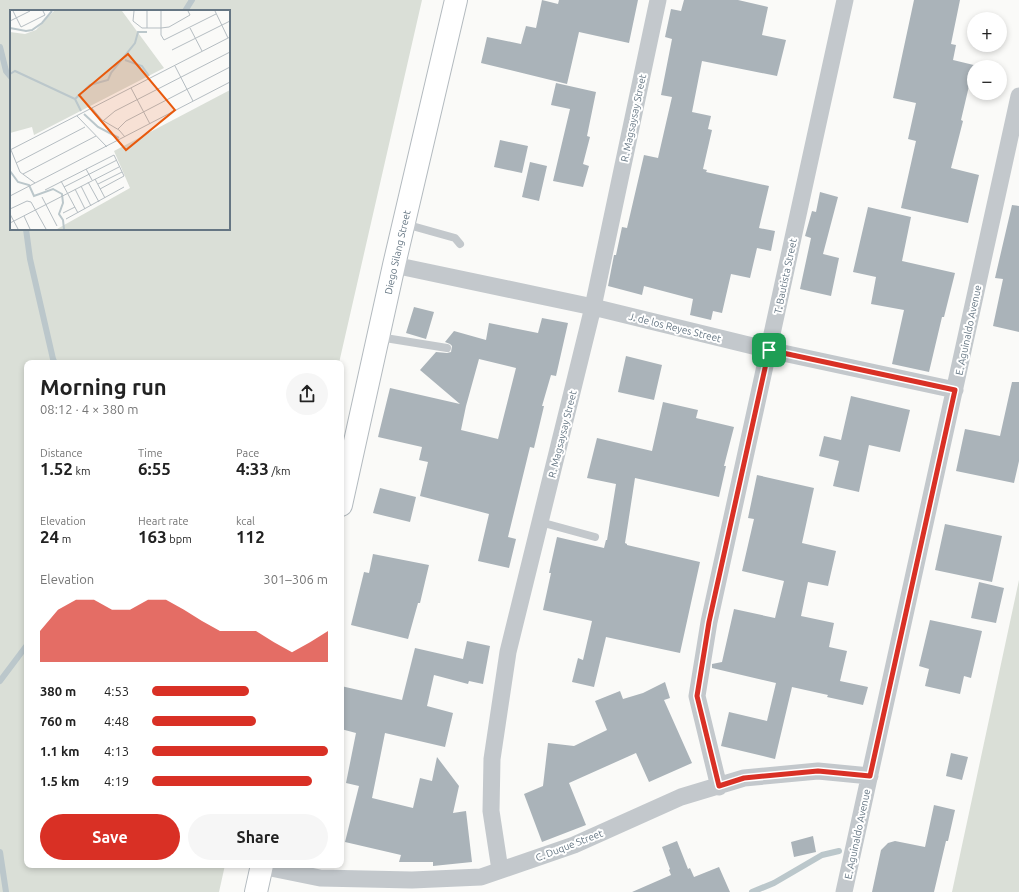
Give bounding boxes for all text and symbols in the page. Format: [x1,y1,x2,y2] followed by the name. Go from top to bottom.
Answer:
[10,10,230,230] inset map
[967,12,1007,100] map controls
[967,12,1007,52] button: +
[967,60,1007,100] button: −
[619,73,648,163] street label: R. Magsaysay Street
[383,209,413,295] street label: Diego Silang Street
[772,237,799,315] street label: T. Bautista Street
[954,284,983,376] street label: E. Aguinaldo Avenue
[627,311,722,344] street label: J. de los Reyes Street
[752,333,786,367] pin
[758,339,780,361] icon: arrive
[286,373,328,415] button: share
[40,374,167,399] text: Morning run
[546,389,579,479] street label: R. Magsaysay Street
[40,402,139,416] text: 08:12 · 4 × 380 m
[40,447,83,459] text: Distance
[138,447,163,459] text: Time
[236,447,259,459] text: Pace
[40,459,73,478] text: 1.52
[138,459,171,478] text: 6:55
[236,459,269,478] text: 4:33
[73,465,91,477] text: km
[269,465,291,477] text: /km
[40,515,86,527] text: Elevation
[138,515,189,527] text: Heart rate
[236,515,255,527] text: kcal
[40,527,59,546] text: 24
[138,527,167,546] text: 163
[236,527,265,546] text: 112
[59,533,71,545] text: m
[167,533,192,545] text: bpm
[40,572,94,586] text: Elevation
[263,572,328,586] text: 301–306 m
[40,684,76,698] text: 380 m
[104,684,129,698] text: 4:53
[40,714,76,728] text: 760 m
[104,714,129,728] text: 4:48
[40,744,79,758] text: 1.1 km
[104,744,129,758] text: 4:13
[40,774,79,788] text: 1.5 km
[104,774,129,788] text: 4:19
[843,788,872,880] street label: E. Aguinaldo Avenue
[40,814,180,860] button: Save
[188,814,328,860] button: Share
[534,828,604,863] street label: C. Duque Street

